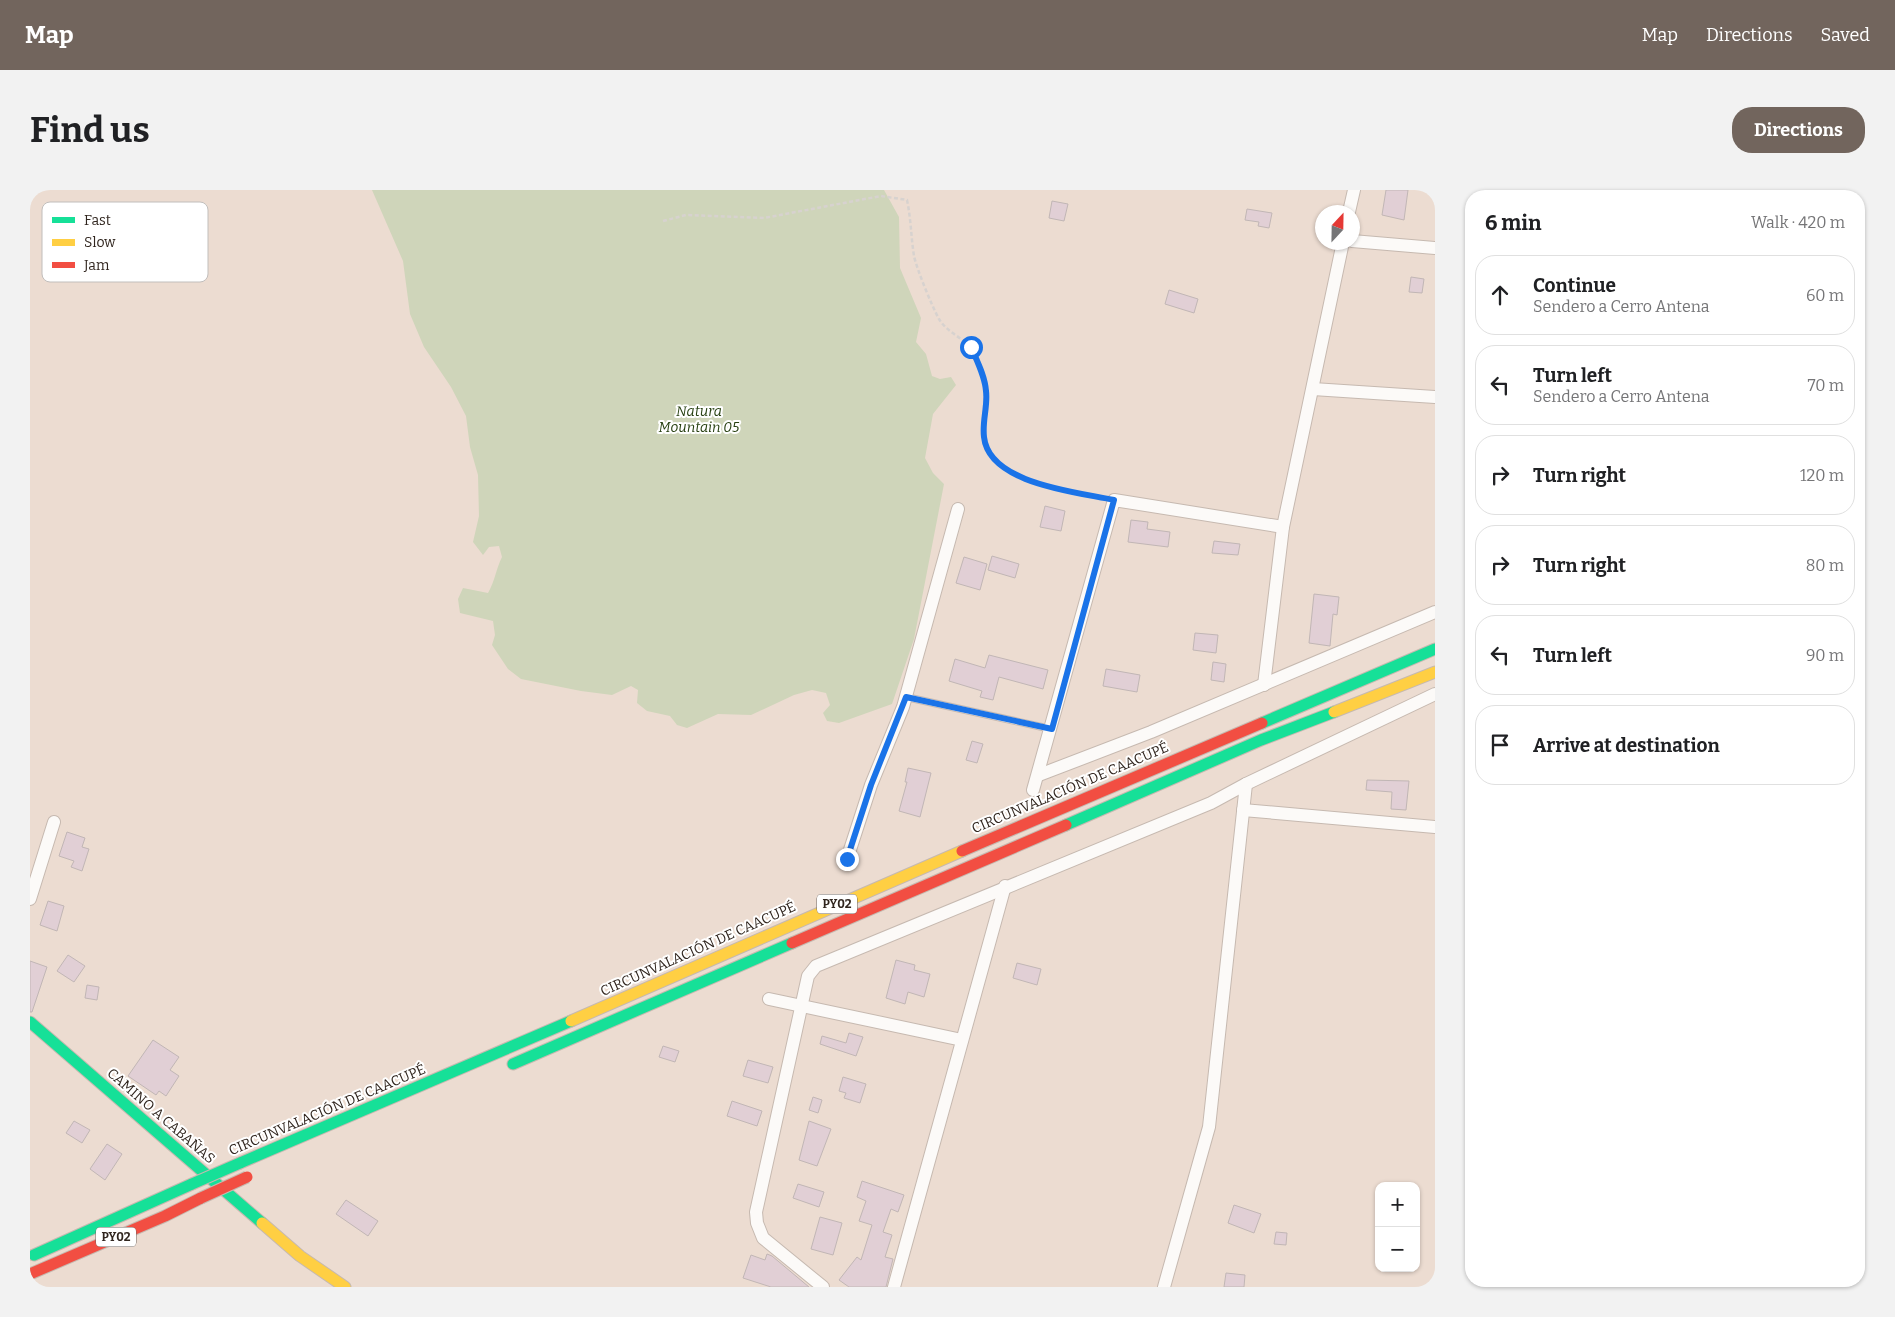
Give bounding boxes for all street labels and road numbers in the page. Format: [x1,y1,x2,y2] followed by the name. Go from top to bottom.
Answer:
[969,738,1171,837] street label: CIRCUNVALACIÓN DE CAACUPÉ
[817,894,857,914] road number: PY02
[597,897,798,1000] street label: CIRCUNVALACIÓN DE CAACUPÉ
[226,1060,428,1159] street label: CIRCUNVALACIÓN DE CAACUPÉ
[104,1065,218,1167] street label: CAMINO A CABAÑAS
[96,1228,136,1246] road number: PY02

